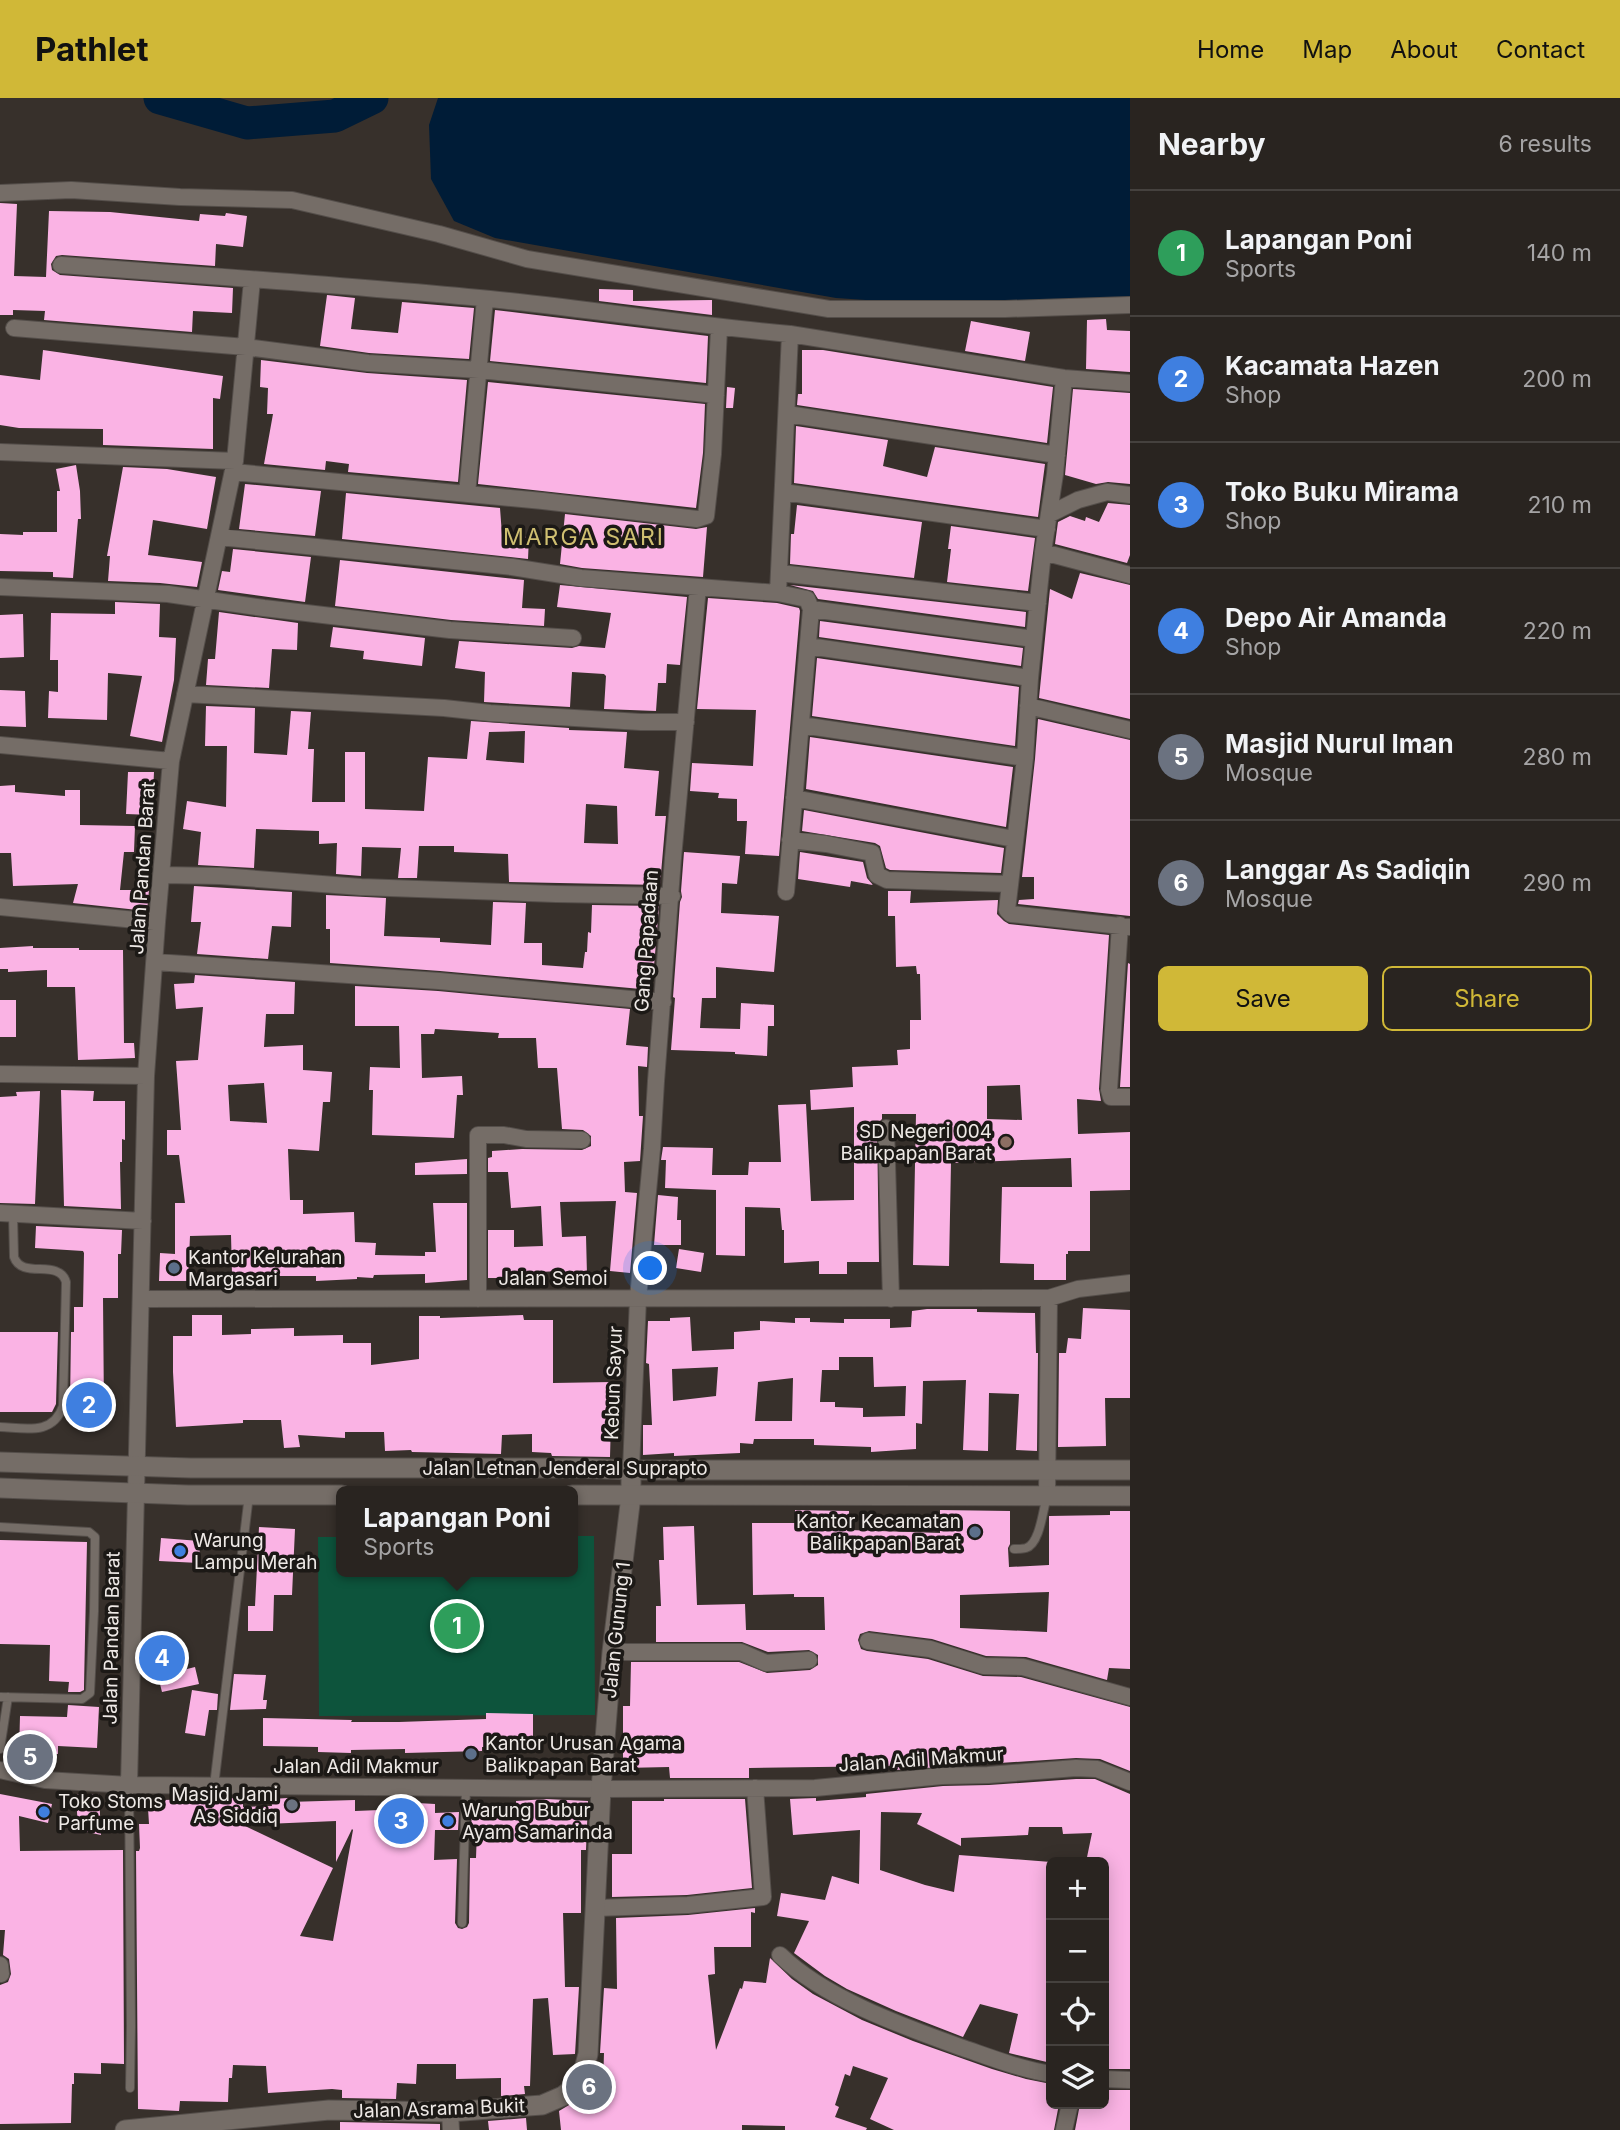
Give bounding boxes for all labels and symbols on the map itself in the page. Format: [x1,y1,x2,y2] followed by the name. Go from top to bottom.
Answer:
[503,523,665,551] district label: MARGA SARI
[125,781,160,955] street label: Jalan Pandan Barat
[630,869,663,1013] street label: Gang Papadaan
[841,1120,992,1165] place label: SD Negeri 004 Balikpapan Barat
[998,1134,1014,1150] marker: SD Negeri 004 Balikpapan Barat
[188,1246,342,1291] place label: Kantor Kelurahan Margasari
[633,1251,667,1285] your location
[166,1260,182,1276] marker: Kantor Kelurahan Margasari
[498,1267,608,1290] street label: Jalan Semoi
[600,1326,627,1440] street label: Kebun Sayur
[66,1379,112,1431] pin: 2
[422,1457,708,1480] street label: Jalan Letnan Jenderal Suprapto
[796,1510,961,1555] place label: Kantor Kecamatan Balikpapan Barat
[967,1524,983,1540] marker: Kantor Kecamatan Balikpapan Barat
[194,1529,318,1574] place label: Warung Lampu Merah
[172,1543,188,1559] marker: Warung Lampu Merah
[98,1551,125,1725] street label: Jalan Pandan Barat
[598,1561,635,1699] street label: Jalan Gunung 1
[434,1600,480,1652] pin: 1
[139,1632,185,1684] pin: 4
[7,1731,53,1783] pin: 5
[485,1732,682,1777] place label: Kantor Urusan Agama Balikpapan Barat
[837,1742,1005,1777] street label: Jalan Adil Makmur
[463,1746,479,1762] marker: Kantor Urusan Agama Balikpapan Barat
[273,1755,439,1778] street label: Jalan Adil Makmur
[171,1783,278,1828] place label: Masjid Jami As Siddiq
[58,1790,163,1835] place label: Toko Stoms Parfume
[378,1795,424,1847] pin: 3
[284,1797,300,1813] marker: Masjid Jami As Siddiq
[462,1799,613,1844] place label: Warung Bubur Ayam Samarinda
[36,1804,52,1820] marker: Toko Stoms Parfume
[440,1813,456,1829] marker: Warung Bubur Ayam Samarinda
[566,2061,612,2113] pin: 6
[353,2094,525,2123] street label: Jalan Asrama Bukit

